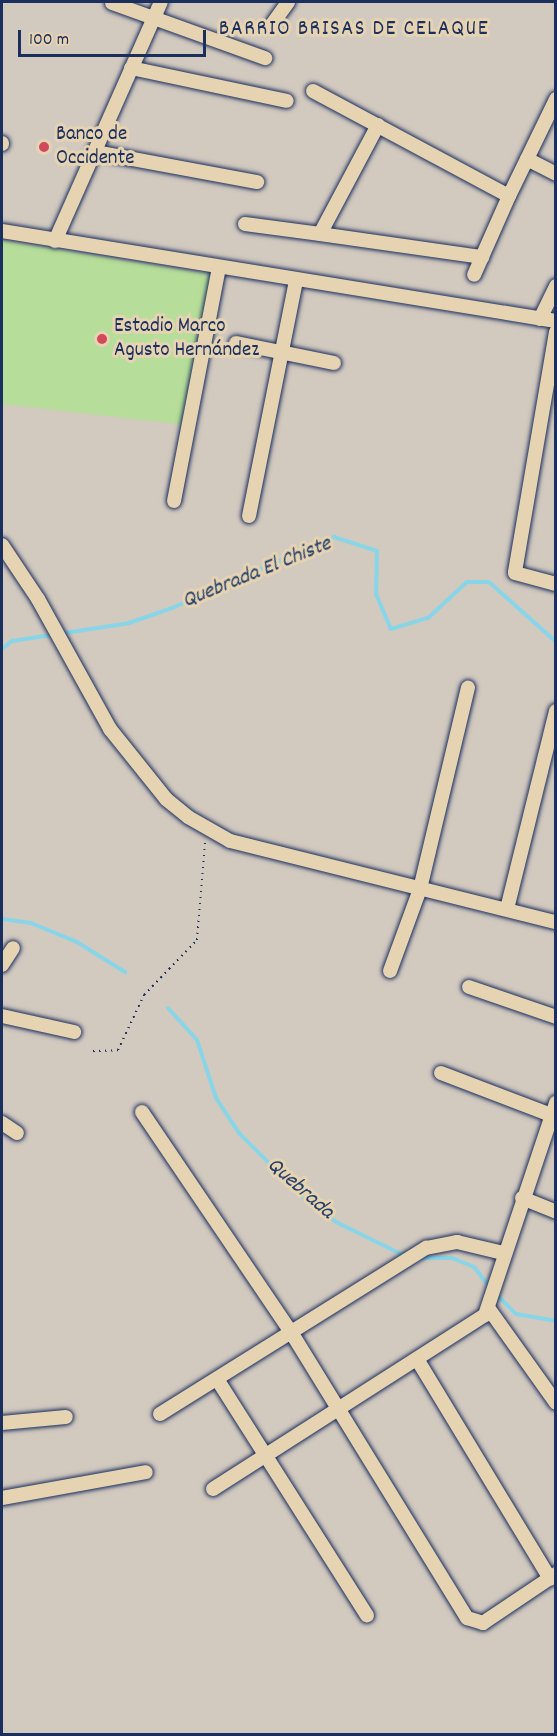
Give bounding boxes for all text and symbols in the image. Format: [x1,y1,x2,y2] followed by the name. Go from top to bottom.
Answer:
[219,17,489,43] district label: BARRIO BRISAS DE CELAQUE
[21,18,208,56] scale bar
[29,28,69,53] text: 100 m
[56,122,135,172] place label: Banco de Occidente
[37,140,51,154] marker: Banco de Occidente
[114,314,259,364] place label: Estadio Marco Agusto Hernández
[95,332,109,346] marker: Estadio Marco Agusto Hernández
[179,531,335,615] water label: Quebrada El Chiste
[261,1153,339,1225] water label: Quebrada

